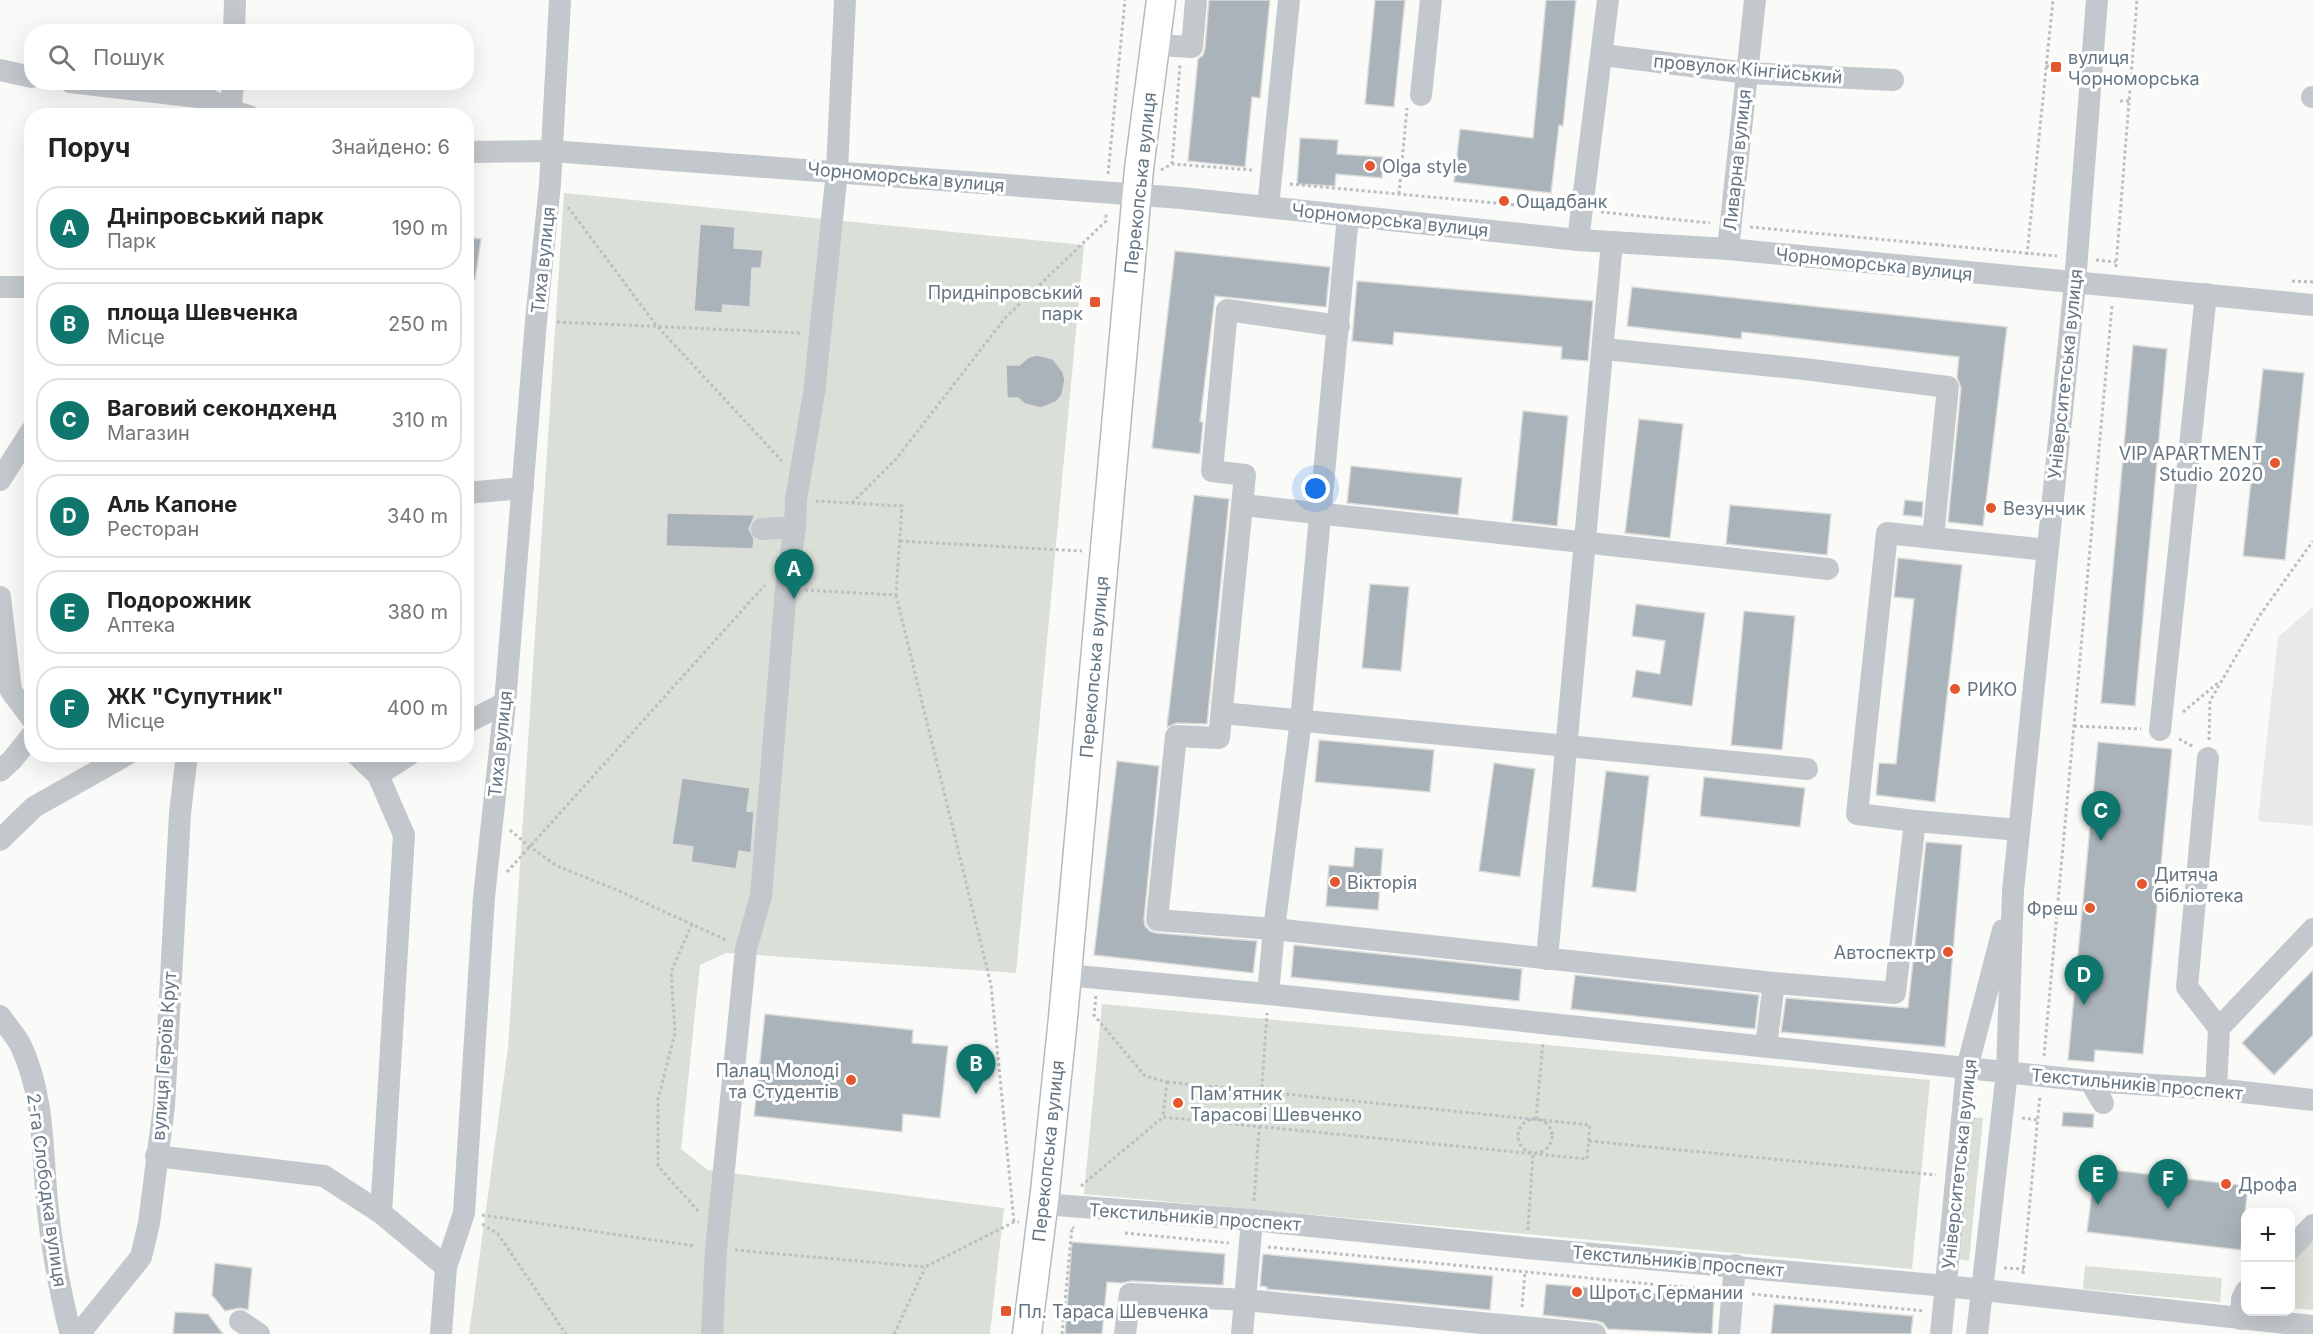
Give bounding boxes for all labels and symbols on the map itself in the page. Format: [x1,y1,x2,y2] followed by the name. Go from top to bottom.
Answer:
[2068,47,2200,89] place label: вулиця Чорноморська
[1653,50,1843,88] street label: провулок Кінгійський
[2049,60,2063,74] marker: вулиця Чорноморська
[1719,88,1755,232] street label: Ливарна вулиця
[1120,91,1160,275] street label: Перекопська вулиця
[1382,156,1467,177] place label: Olga style
[806,158,1006,196] street label: Чорноморська вулиця
[1363,159,1377,173] marker: Olga style
[1516,191,1608,212] place label: Ощадбанк
[1497,194,1511,208] marker: Ощадбанк
[1290,199,1490,241] street label: Чорноморська вулиця
[527,205,559,315] street label: Тиха вулиця
[1774,243,1974,285] street label: Чорноморська вулиця
[2044,268,2086,480] street label: Університетська вулиця
[928,282,1083,324] place label: Придніпровський парк
[1088,295,1102,309] marker: Придніпровський парк
[2119,443,2263,485] place label: VIP APARTMENT Studio 2020
[2268,456,2282,470] marker: VIP APARTMENT Studio 2020
[1301,474,1330,503] your location
[2003,498,2086,519] place label: Везунчик
[1984,501,1998,515] marker: Везунчик
[774,550,814,599] pin: A
[1076,575,1112,759] street label: Перекопська вулиця
[1967,679,2017,700] place label: РИКО
[1948,682,1962,696] marker: РИКО
[484,689,516,799] street label: Тиха вулиця
[2082,792,2120,841] pin: C
[2154,864,2244,906] place label: Дитяча бібліотека
[1347,872,1417,893] place label: Вікторія
[1328,875,1342,889] marker: Вікторія
[2135,877,2149,891] marker: Дитяча бібліотека
[2027,898,2078,919] place label: Фреш
[2083,901,2097,915] marker: Фреш
[1834,942,1936,963] place label: Автоспектр
[1941,945,1955,959] marker: Автоспектр
[2064,956,2104,1005] pin: D
[148,970,180,1141] street label: вулиця Героїв Крут
[956,1044,996,1094] pin: B
[1938,1058,1980,1270] street label: Університетська вулиця
[1028,1059,1068,1243] street label: Перекопська вулиця
[715,1060,839,1102] place label: Палац Молоді та Студентів
[2030,1064,2244,1104] street label: Текстильників проспект
[844,1073,858,1087] marker: Палац Молоді та Студентів
[1190,1083,1362,1125] place label: Пам'ятник Тарасові Шевченко
[23,1092,71,1288] street label: 2-га Слободка вулиця
[1171,1096,1185,1110] marker: Пам'ятник Тарасові Шевченко
[2078,1156,2118,1205] pin: E
[2148,1160,2188,1209] pin: F
[2238,1174,2297,1195] place label: Дрофа
[2219,1177,2233,1191] marker: Дрофа
[1088,1199,1302,1235] street label: Текстильників проспект
[1571,1241,1785,1281] street label: Текстильників проспект
[1589,1282,1743,1303] place label: Шрот с Германии
[1570,1285,1584,1299] marker: Шрот с Германии
[1018,1301,1209,1322] place label: Пл. Тараса Шевченка
[999,1304,1013,1318] marker: Пл. Тараса Шевченка

